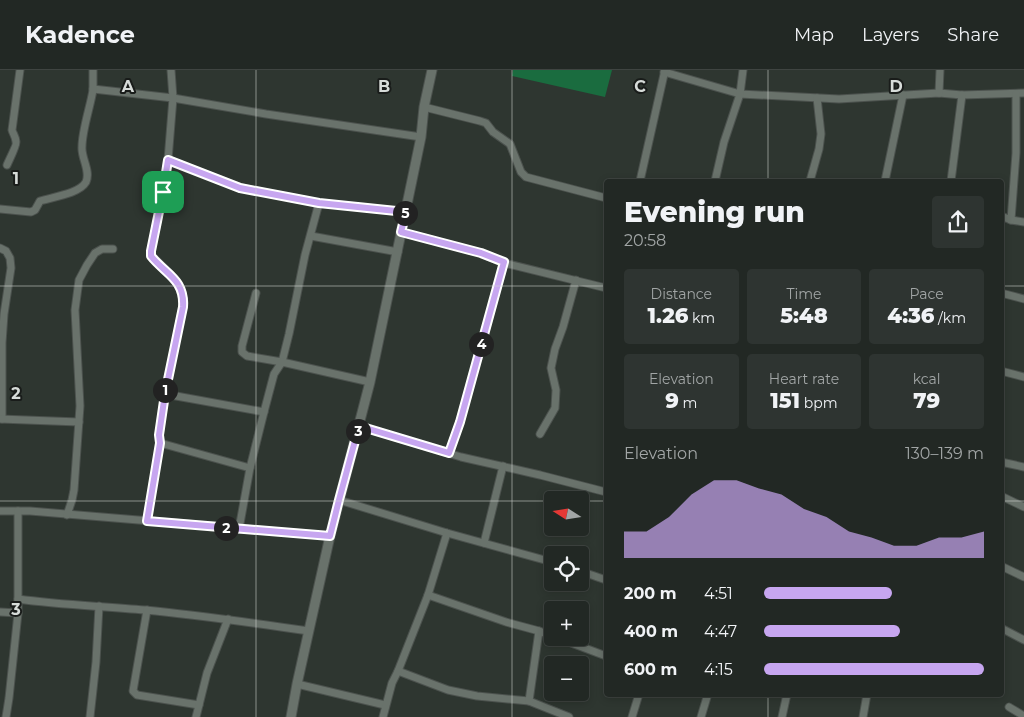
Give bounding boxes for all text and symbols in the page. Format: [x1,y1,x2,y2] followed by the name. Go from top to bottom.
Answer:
[25,20,135,49] text: Kadence
[794,24,834,46] text: Map
[862,24,919,46] text: Layers
[947,24,999,46] text: Share
[121,77,135,96] text: A
[378,77,390,96] text: B
[634,77,646,96] text: C
[889,77,903,96] text: D
[13,169,19,188] text: 1
[142,171,184,213] pin
[149,178,177,206] icon: arrive
[624,195,805,229] text: Evening run
[932,196,984,248] button: share
[392,200,418,226] pin: 5
[401,204,410,222] text: 5
[624,231,666,250] text: 20:58
[651,285,712,303] text: Distance
[786,285,822,303] text: Time
[909,285,944,303] text: Pace
[647,303,688,328] text: 1.26
[780,303,828,328] text: 5:48
[887,303,934,328] text: 4:36
[688,309,715,327] text: km
[934,309,966,327] text: /km
[468,332,494,356] pin: 4
[477,335,486,353] text: 4
[649,370,714,388] text: Elevation
[769,370,839,388] text: Heart rate
[913,370,941,388] text: kcal
[152,378,178,402] pin: 1
[163,381,168,399] text: 1
[11,384,21,403] text: 2
[665,388,679,413] text: 9
[770,388,800,413] text: 151
[913,388,940,413] text: 79
[679,394,697,412] text: m
[800,394,838,412] text: bpm
[346,418,370,444] pin: 3
[354,422,363,440] text: 3
[624,444,698,463] text: Elevation
[905,444,984,463] text: 130–139 m
[544,491,589,536] north arrow
[544,491,589,701] map controls
[214,516,238,540] pin: 2
[222,519,231,537] text: 2
[544,546,589,591] button: locate
[624,584,676,603] text: 200 m
[704,584,733,603] text: 4:51
[10,600,21,619] text: 3
[544,601,589,646] button: +
[624,622,678,641] text: 400 m
[704,622,737,641] text: 4:47
[544,656,589,701] button: −
[624,660,677,679] text: 600 m
[704,660,733,679] text: 4:15

